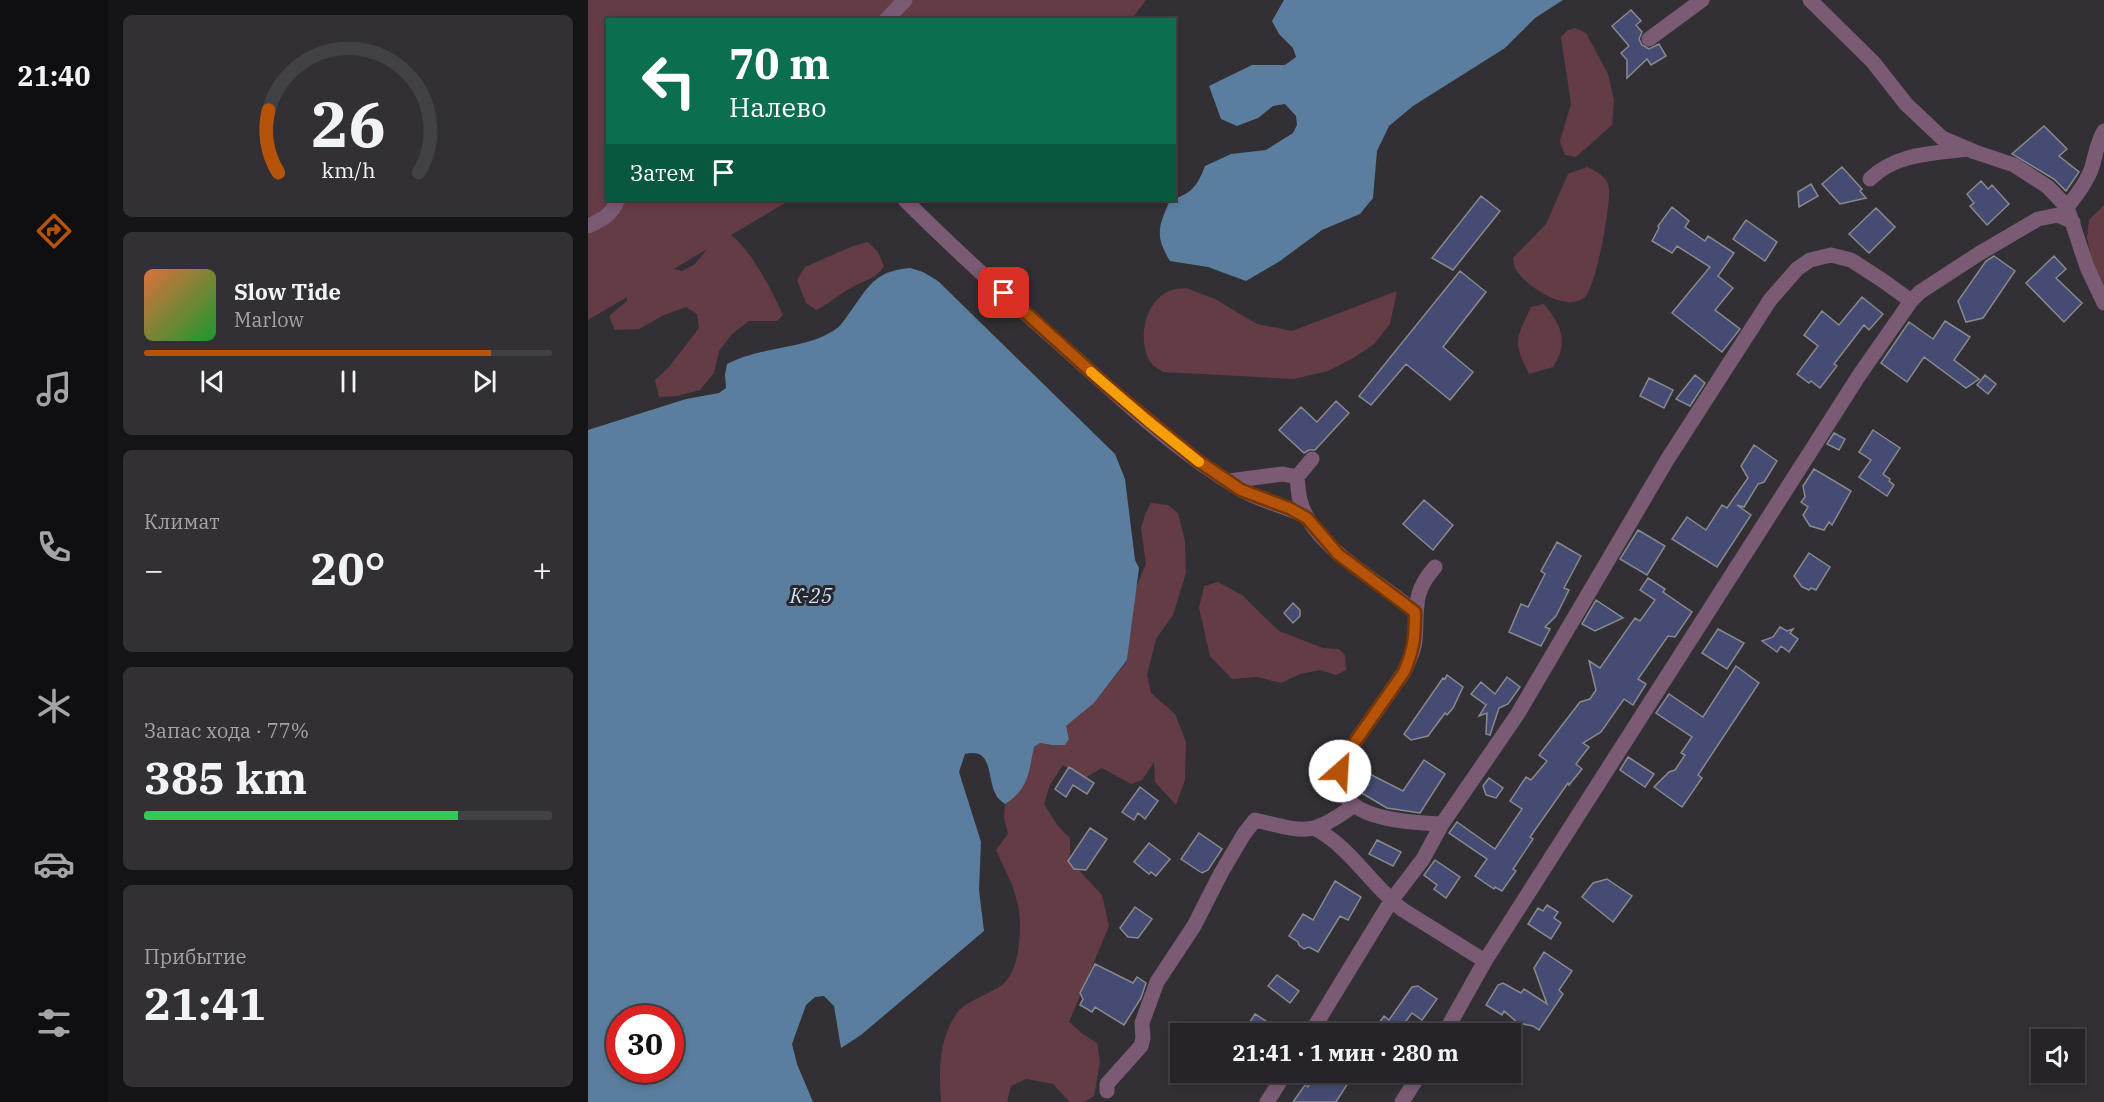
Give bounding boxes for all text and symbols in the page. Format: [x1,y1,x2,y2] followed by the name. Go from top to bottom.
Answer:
[729,36,830,91] text: 70 m
[630,42,708,120] icon: left
[18,58,90,93] text: 21:40
[311,83,385,164] text: 26
[729,89,826,124] text: Налево
[707,156,740,189] icon: arrive
[321,157,375,185] text: km/h
[630,158,695,187] text: Затем
[33,210,75,252] icon: directions
[978,267,1029,318] pin
[987,276,1020,309] icon: arrive
[234,277,341,306] text: Slow Tide
[234,306,304,333] text: Marlow
[196,365,229,398] icon: previous
[332,365,365,398] icon: pause
[468,365,501,398] icon: next
[33,368,75,410] icon: music
[144,508,220,535] text: Климат
[33,526,75,568] icon: phone
[310,539,386,597] text: 20°
[144,548,164,591] text: −
[532,548,552,591] text: +
[789,581,833,609] water label: К-25
[33,685,75,727] icon: climate
[144,717,309,744] text: Запас хода · 77%
[1308,739,1372,803] position arrow
[144,748,307,806] text: 385 km
[33,843,75,885] icon: car
[144,943,247,970] text: Прибытие
[144,974,266,1032] text: 21:41
[33,1002,75,1044] icon: filters
[606,1005,684,1083] speed limit sign: 30
[2031,1029,2085,1083] map controls
[2031,1029,2085,1083] button: sound
[1232,1038,1459,1067] text: 21:41 · 1 мин · 280 m

